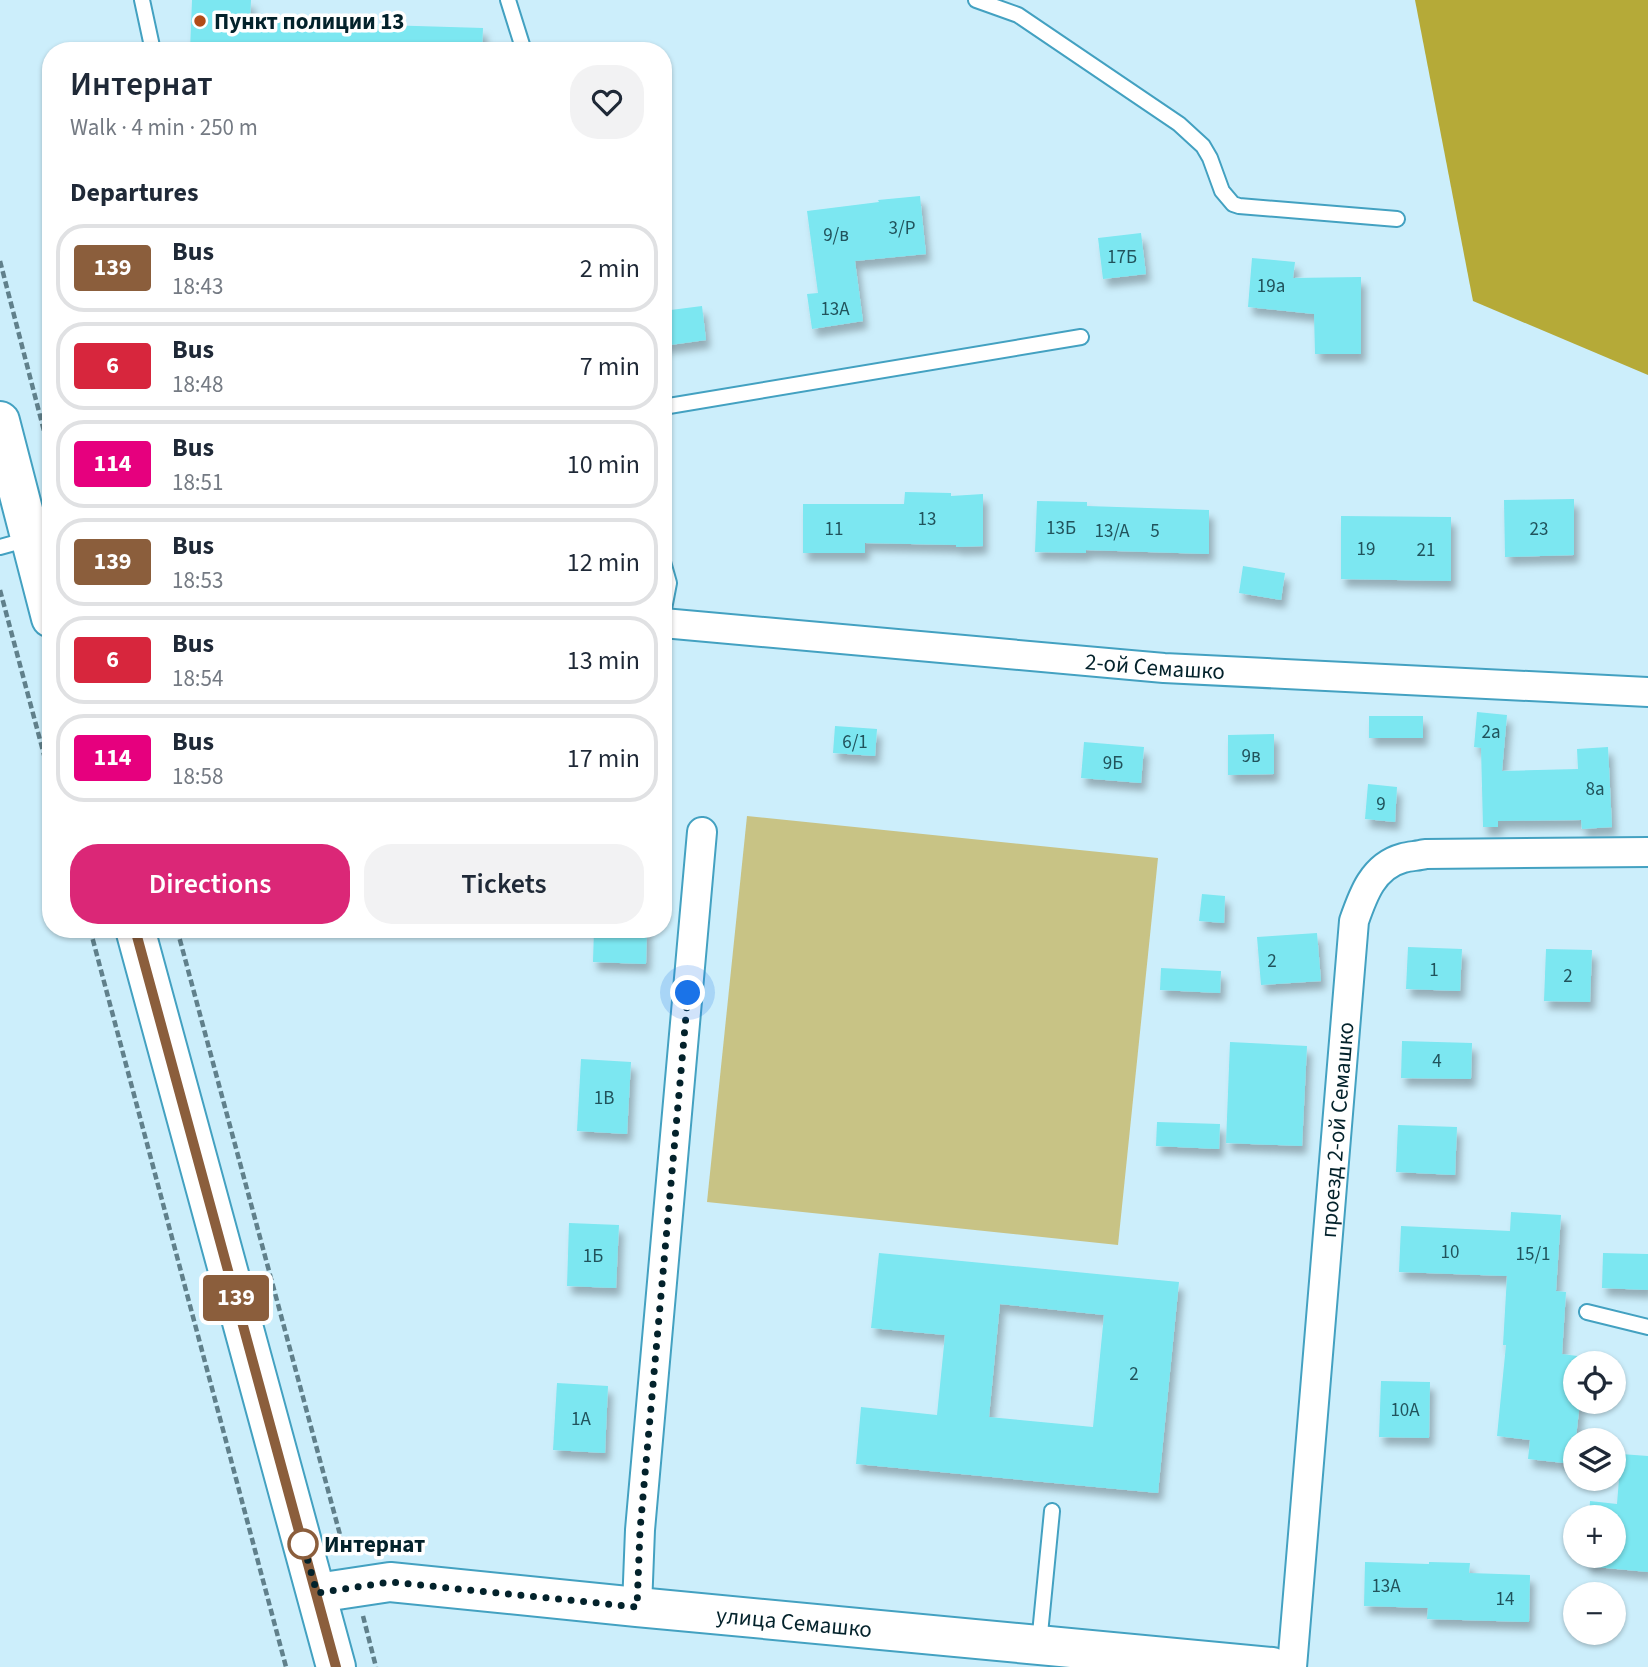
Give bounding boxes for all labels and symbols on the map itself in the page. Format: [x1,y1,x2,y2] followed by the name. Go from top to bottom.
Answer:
[214,5,405,38] place label: Пункт полиции 13
[192,13,208,29] marker: Пункт полиции 13
[889,215,915,242] house number: 3/Р
[823,222,849,249] house number: 9/в
[1107,244,1137,271] house number: 17Б
[1257,273,1285,300] house number: 19а
[820,296,850,323] house number: 13А
[918,506,936,533] house number: 13
[1046,515,1076,542] house number: 13Б
[825,516,843,543] house number: 11
[1530,516,1548,543] house number: 23
[1094,518,1130,545] house number: 13/А
[1150,518,1160,545] house number: 5
[1357,536,1375,563] house number: 19
[1417,537,1435,564] house number: 21
[1084,645,1226,688] street label: 2-ой Семашко
[1481,719,1501,746] house number: 2а
[842,729,868,756] house number: 6/1
[1241,743,1261,770] house number: 9в
[1103,750,1123,777] house number: 9Б
[1585,776,1605,803] house number: 8а
[1376,791,1386,818] house number: 9
[1267,948,1277,975] house number: 2
[1429,957,1439,984] house number: 1
[1563,963,1573,990] house number: 2
[670,975,705,1010] your location
[1312,1020,1363,1239] street label: проезд 2-ой Семашко
[1432,1048,1442,1075] house number: 4
[594,1085,614,1112] house number: 1В
[1441,1239,1459,1266] house number: 10
[1516,1241,1550,1268] house number: 15/1
[583,1243,603,1270] house number: 1Б
[196,1275,276,1321] line badge: 139
[1129,1361,1139,1388] house number: 2
[1390,1397,1420,1424] house number: 10А
[571,1406,592,1433] house number: 1А
[324,1528,425,1561] place label: Интернат
[288,1529,318,1559] marker: Интернат
[1371,1573,1401,1600] house number: 13А
[1496,1586,1514,1613] house number: 14
[715,1599,874,1646] street label: улица Семашко

